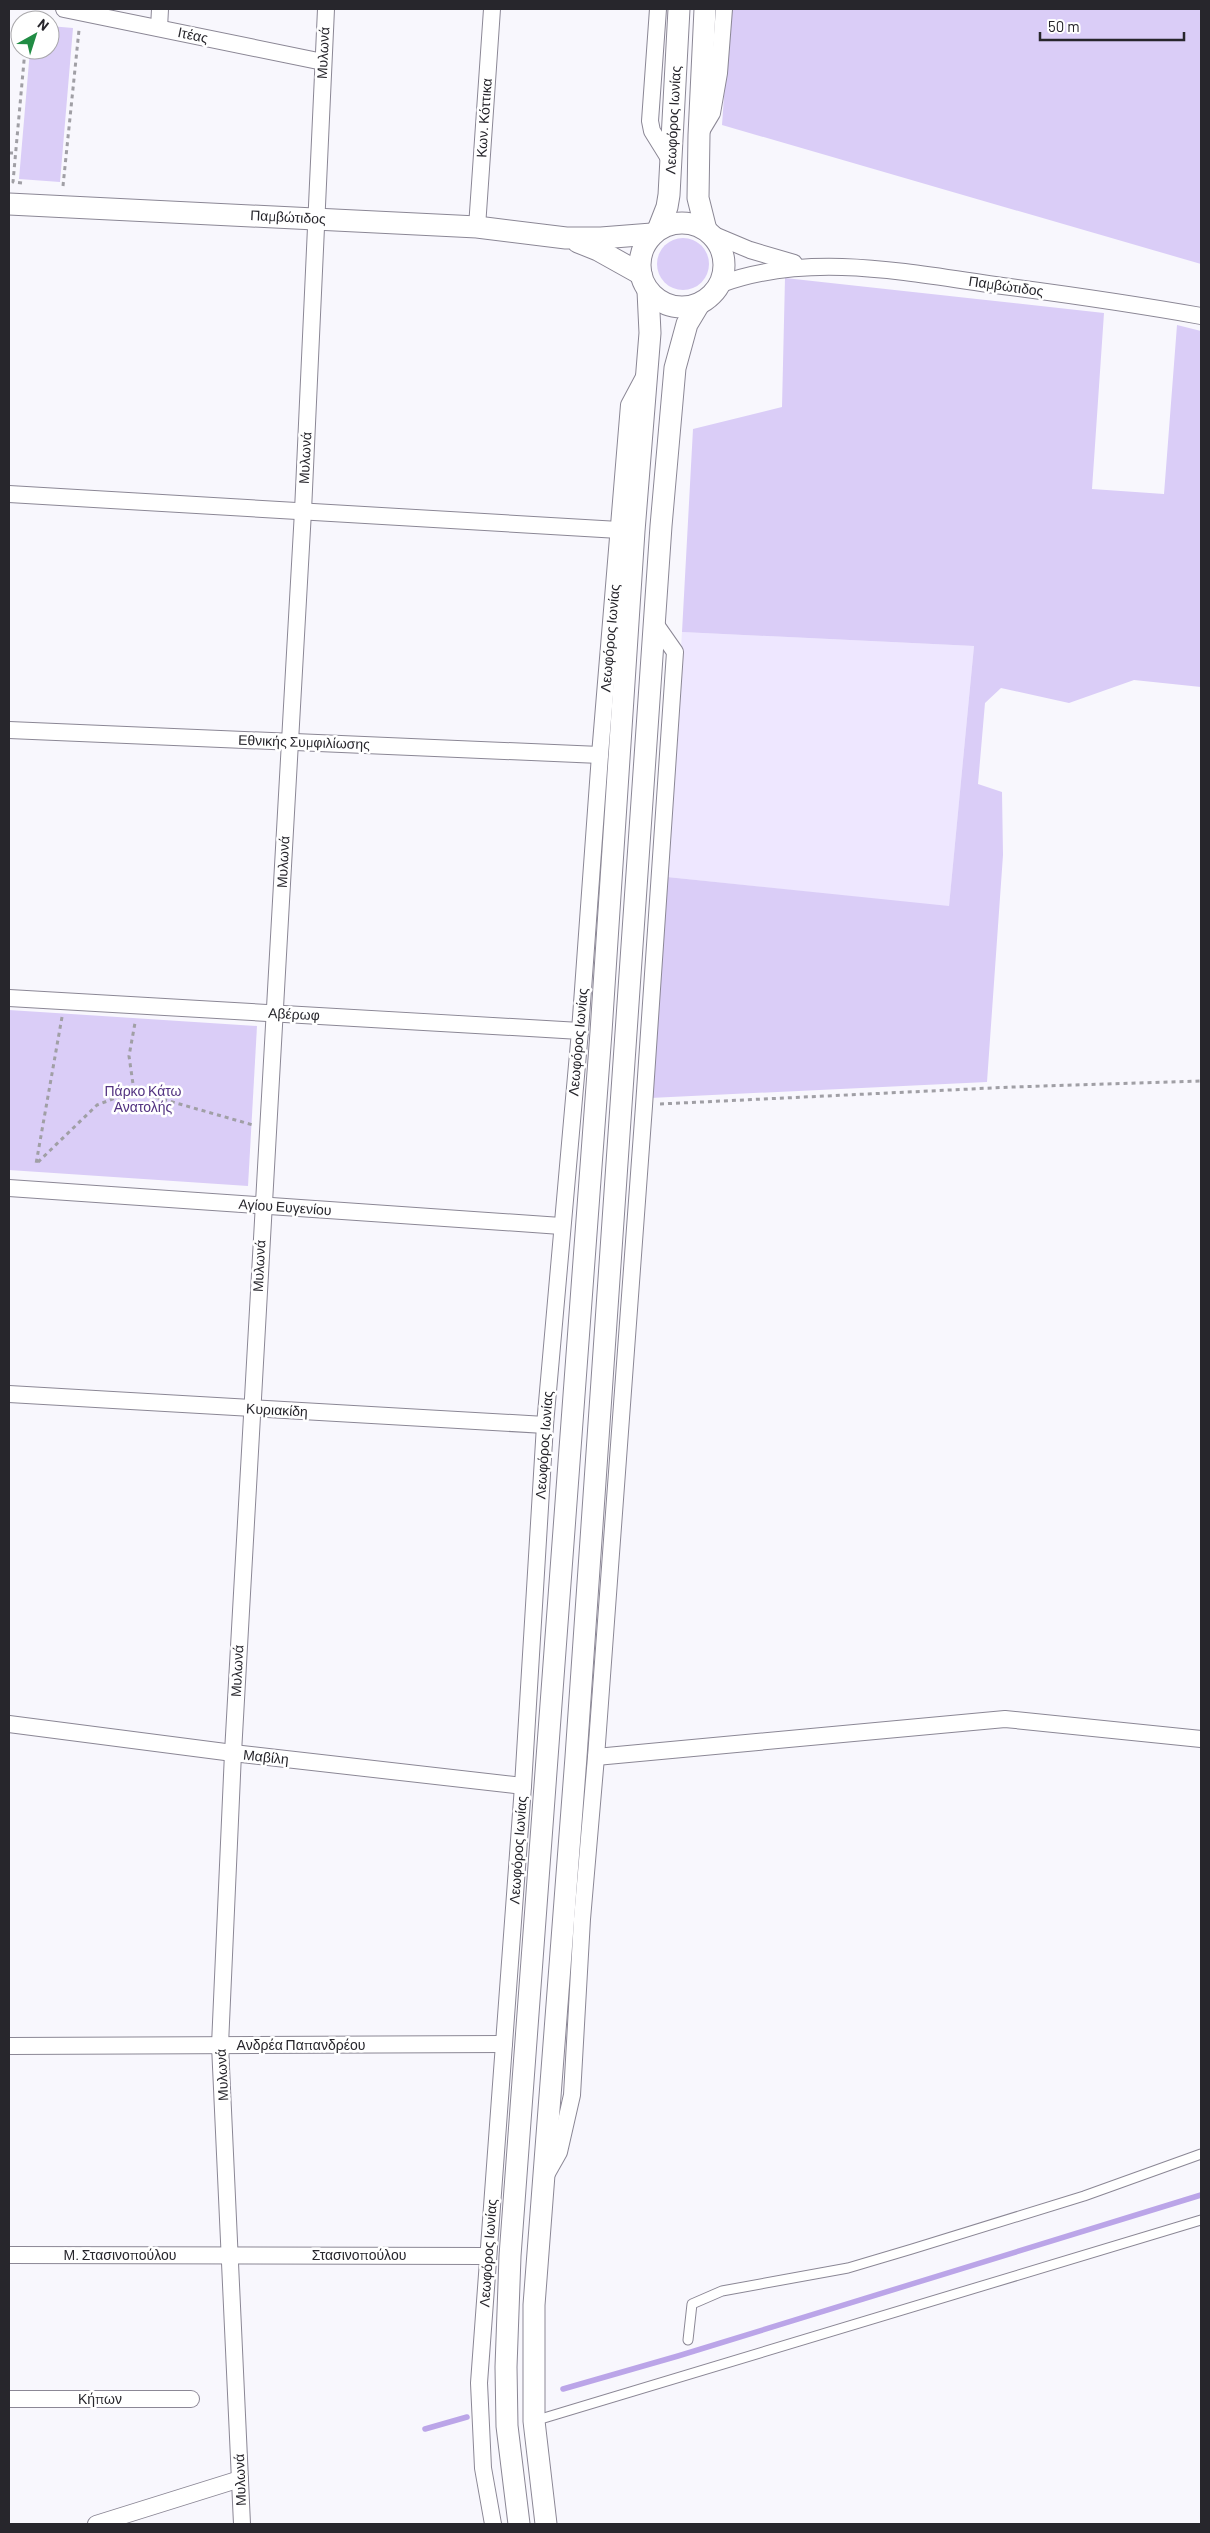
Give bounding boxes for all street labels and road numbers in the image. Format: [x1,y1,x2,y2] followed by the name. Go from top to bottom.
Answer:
[176,23,210,46] street label: Ιτέας
[313,26,332,79] street label: Μυλωνά
[661,65,684,175] street label: Λεωφόρος Ιωνίας
[472,78,495,158] street label: Κων. Κόττικα
[250,206,326,227] street label: Παμβώτιδος
[967,272,1045,299] street label: Παμβώτιδος
[295,431,314,484] street label: Μυλωνά
[596,583,623,693] street label: Λεωφόρος Ιωνίας
[238,731,370,752] street label: Εθνικής Συμφιλίωσης
[273,835,292,888] street label: Μυλωνά
[564,987,591,1097] street label: Λεωφόρος Ιωνίας
[268,1004,320,1023] street label: Αβέρωφ
[238,1195,332,1218] street label: Αγίου Ευγενίου
[249,1239,268,1292] street label: Μυλωνά
[531,1390,556,1500] street label: Λεωφόρος Ιωνίας
[246,1399,308,1420] street label: Κυριακίδη
[227,1644,246,1697] street label: Μυλωνά
[242,1746,290,1767] street label: Μαβίλη
[505,1795,530,1905] street label: Λεωφόρος Ιωνίας
[237,2036,365,2053] street label: Ανδρέα Παπανδρέου
[212,2049,231,2102] street label: Μυλωνά
[475,2198,500,2308] street label: Λεωφόρος Ιωνίας
[63,2246,177,2263] street label: Μ. Στασινοπούλου
[312,2246,406,2263] street label: Στασινοπούλου
[78,2390,122,2407] street label: Κήπων
[230,2454,249,2506] street label: Μυλωνά

